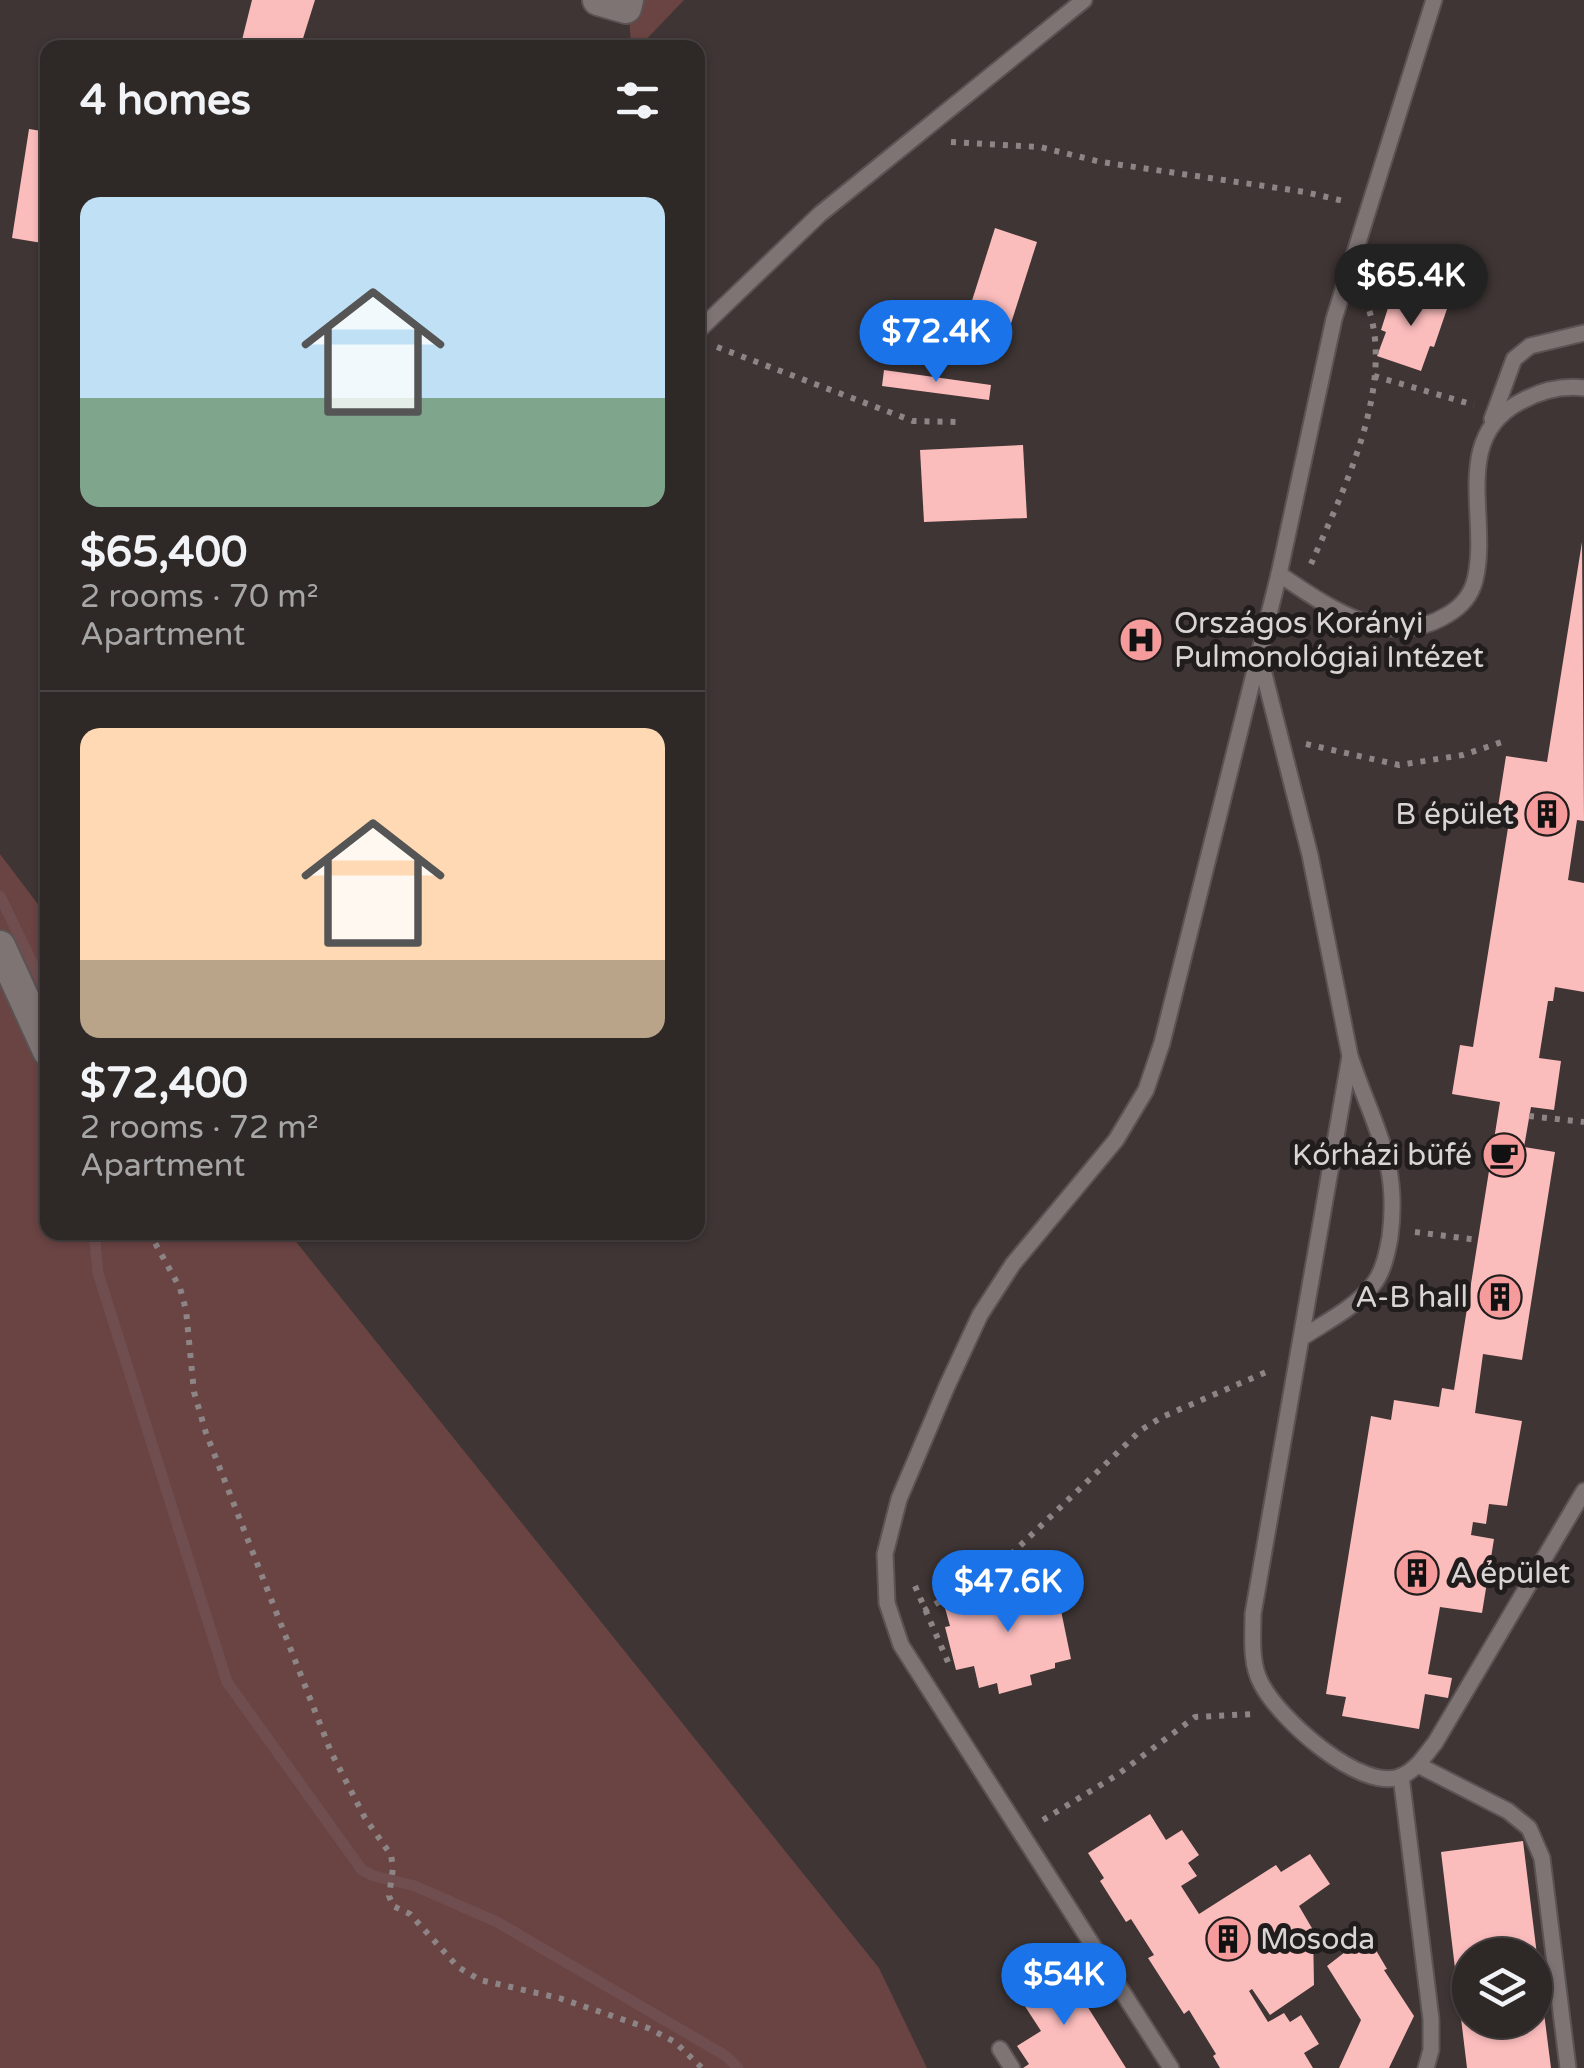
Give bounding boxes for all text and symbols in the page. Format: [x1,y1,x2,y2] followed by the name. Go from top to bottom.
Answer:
[610,73,665,128] icon: filters
[80,75,251,126] text: 4 homes
[1330,244,1492,329] pin: $65.4K
[1357,257,1465,295] text: $65.4K
[283,262,463,442] icon: home
[855,300,1017,385] pin: $72.4K
[881,313,991,351] text: $72.4K
[80,527,247,578] text: $65,400
[80,578,319,616] text: 2 rooms · 70 m²
[1174,605,1484,676] place label: Országos Korányi Pulmonológiai Intézet
[80,616,245,654] text: Apartment
[1118,617,1164,663] hospital icon: Országos Korányi Pulmonológiai Intézet
[1524,791,1570,837] building icon: B épület
[283,793,463,973] icon: home
[1395,796,1514,833] place label: B épület
[80,1058,248,1109] text: $72,400
[80,1109,319,1147] text: 2 rooms · 72 m²
[1481,1132,1527,1178] cafe icon: Kórházi büfé
[1292,1137,1472,1174] place label: Kórházi büfé
[80,1147,245,1185] text: Apartment
[1477,1274,1523,1320] building icon: A-B hall
[1355,1279,1468,1316] place label: A-B hall
[927,1550,1089,1635] pin: $47.6K
[1394,1550,1440,1596] building icon: A épület
[1450,1555,1570,1592] place label: A épület
[954,1563,1062,1601] text: $47.6K
[1205,1916,1251,1962] building icon: Mosoda
[1260,1921,1375,1958] place label: Mosoda
[1452,1938,1552,2038] map controls
[1452,1938,1552,2038] button: layers
[1005,1943,1123,2028] pin: $54K
[1023,1956,1105,1994] text: $54K

